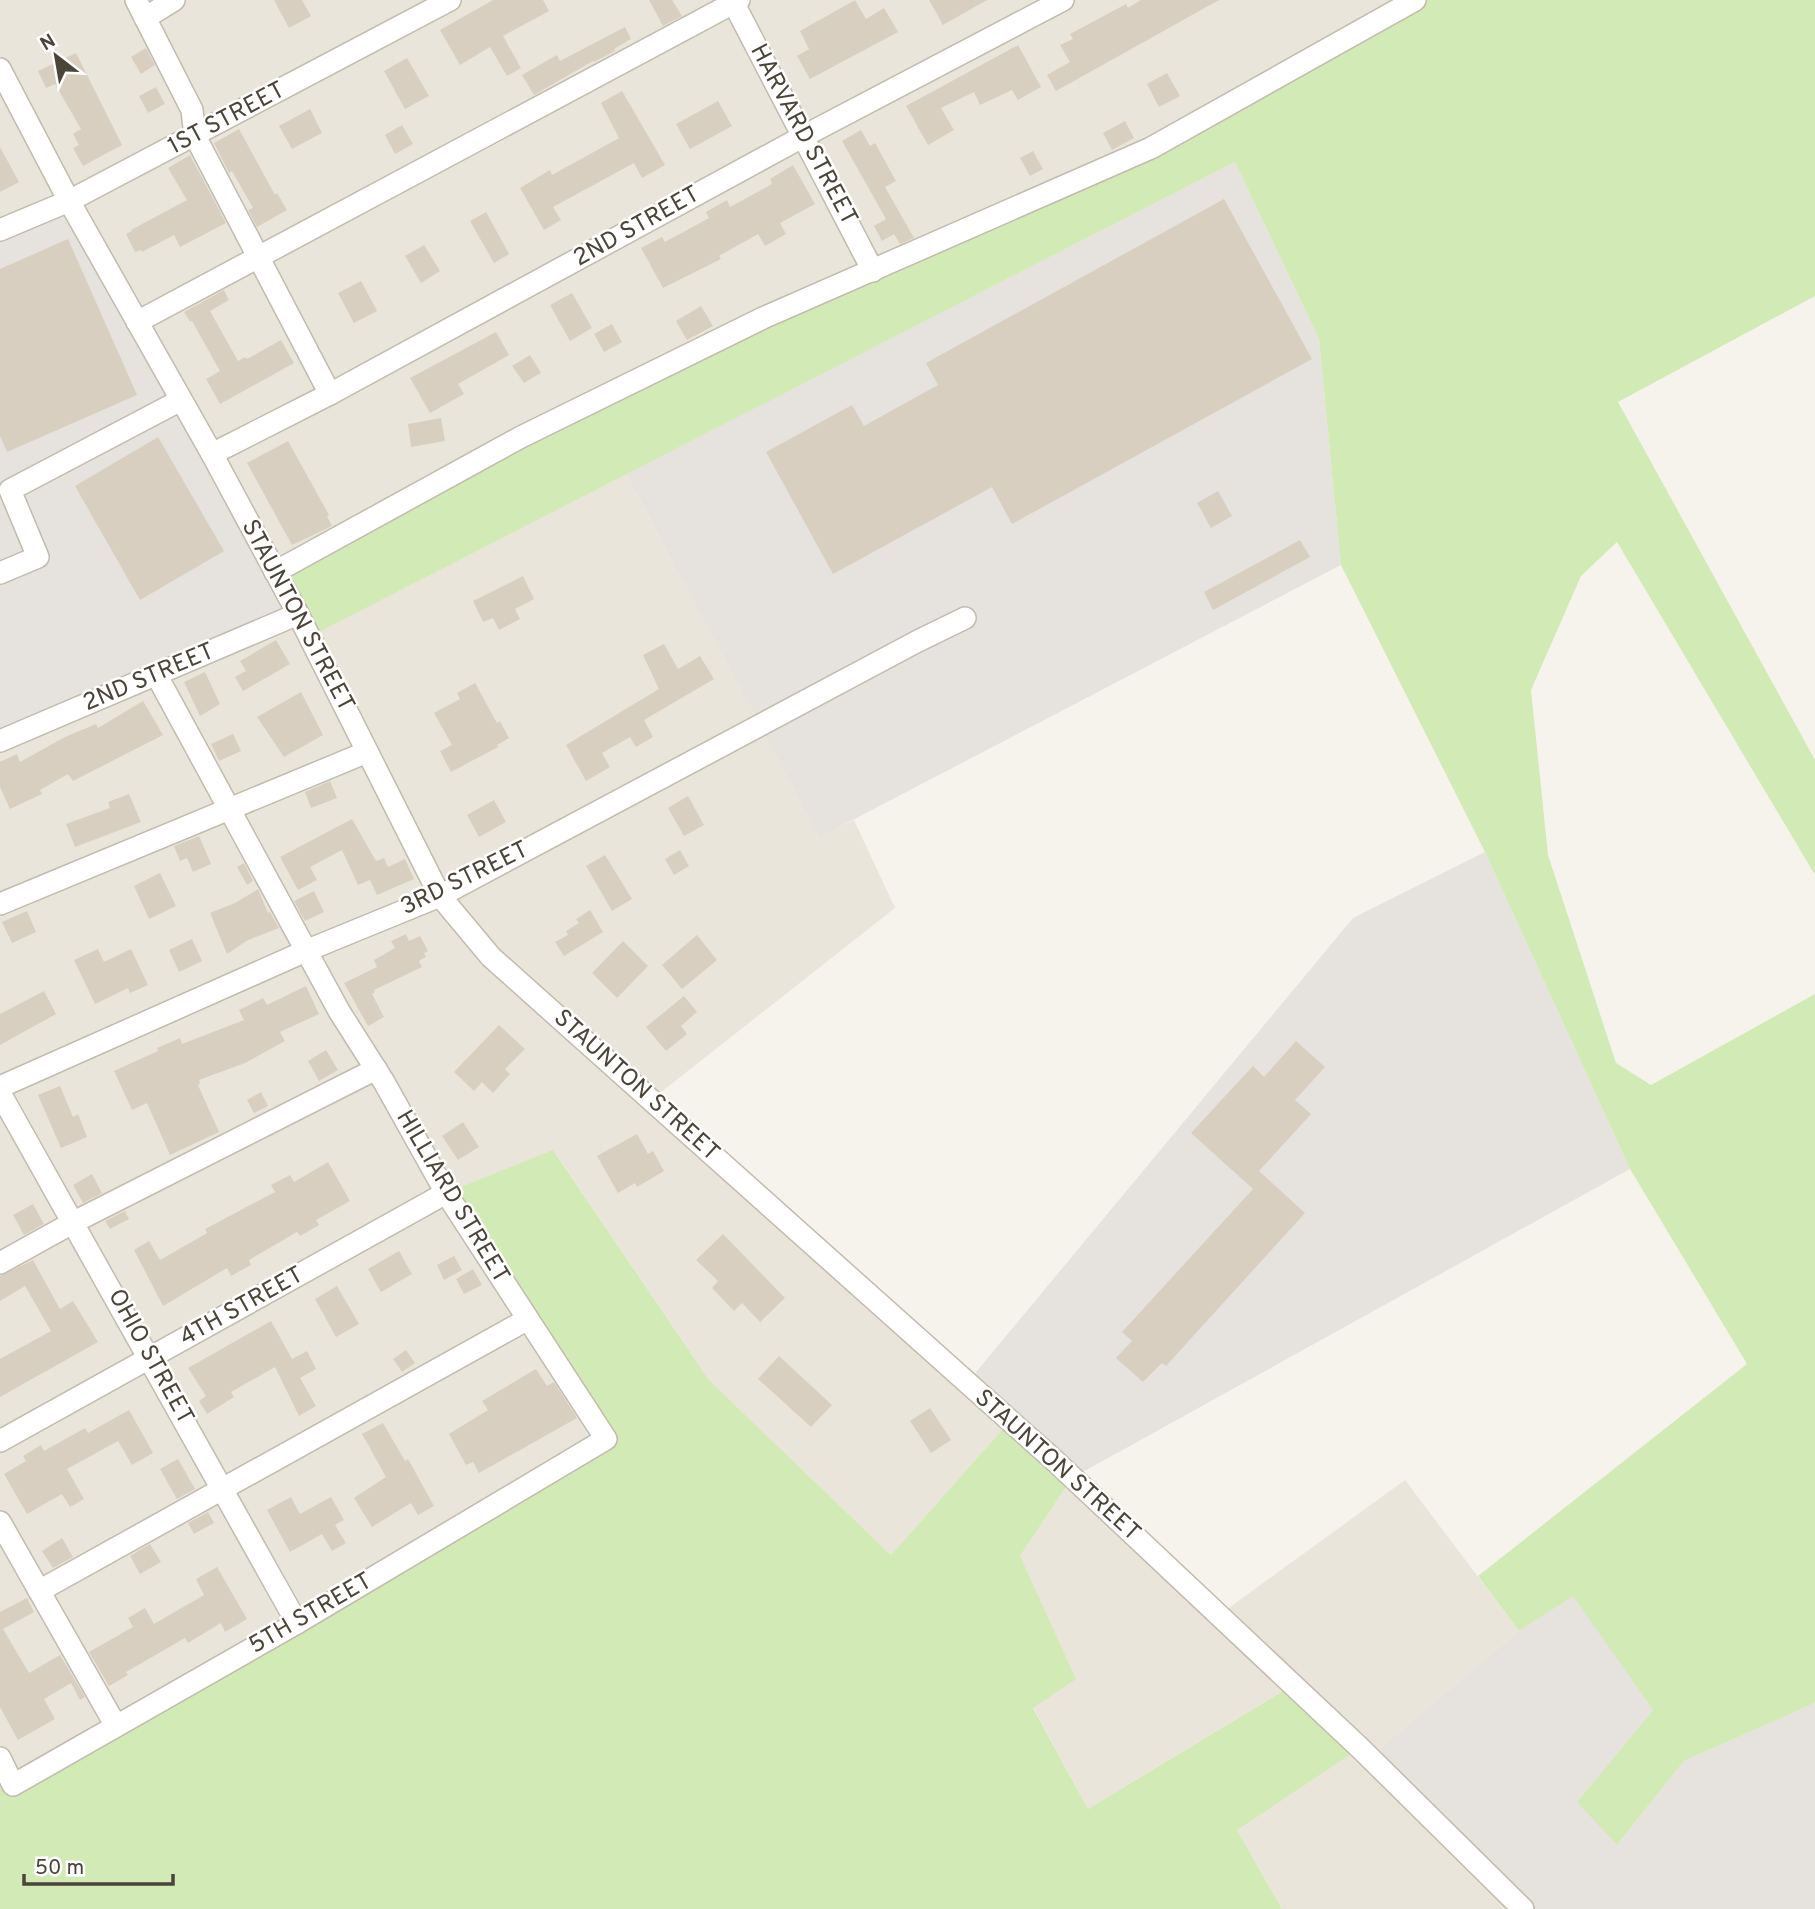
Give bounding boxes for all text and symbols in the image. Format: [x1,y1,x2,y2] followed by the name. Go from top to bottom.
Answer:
[21,21,91,91] north arrow
[36,29,60,57] text: N
[743,39,863,231] street label: HARVARD STREET
[164,76,290,162] street label: 1ST STREET
[569,180,705,274] street label: 2ND STREET
[234,515,360,717] street label: STAUNTON STREET
[79,637,219,719] street label: 2ND STREET
[396,835,534,923] street label: 3RD STREET
[547,1004,725,1168] street label: STAUNTON STREET
[388,1105,516,1289] street label: HILLIARD STREET
[175,1261,309,1353] street label: 4TH STREET
[100,1284,200,1430] street label: OHIO STREET
[968,1384,1146,1548] street label: STAUNTON STREET
[244,1567,378,1661] street label: 5TH STREET
[24,1842,173,1886] scale bar
[35,1855,84,1882] text: 50 m

